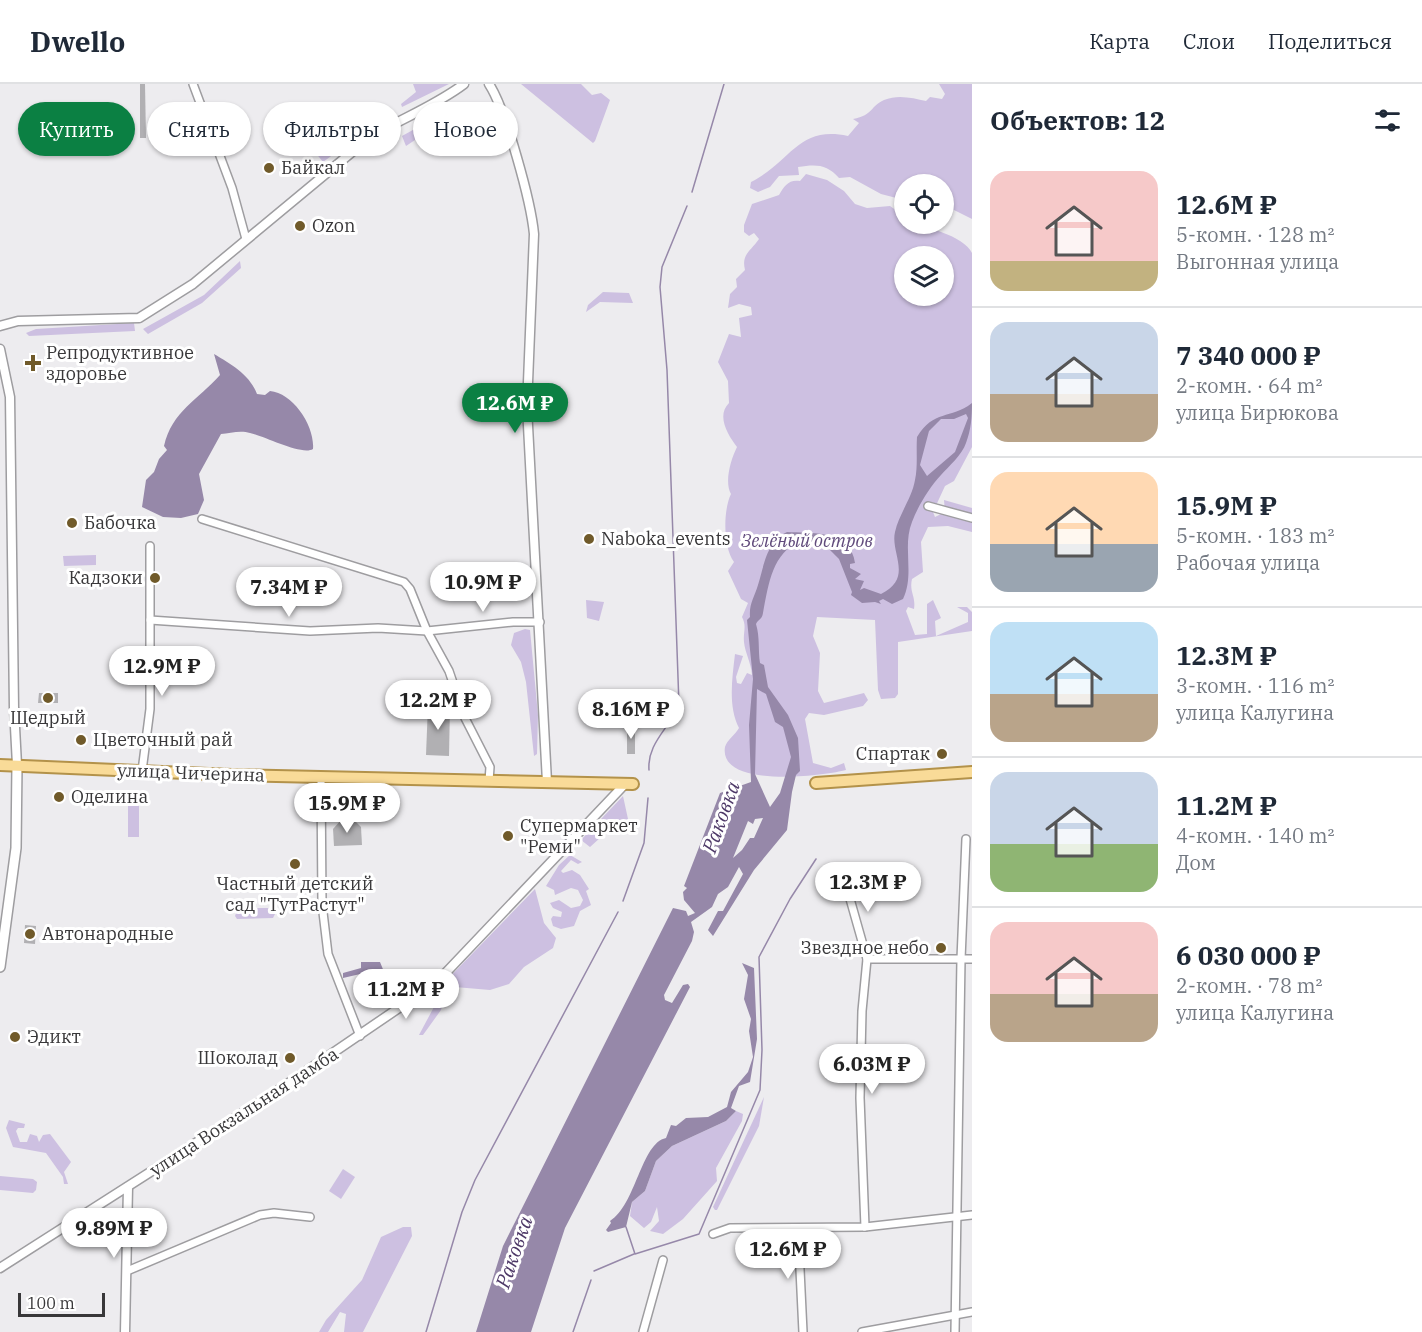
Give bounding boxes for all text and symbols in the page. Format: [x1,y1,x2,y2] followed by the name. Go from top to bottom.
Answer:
[30,23,125,60] text: Dwello
[1089,27,1150,55] text: Карта
[1183,27,1235,55] text: Слои
[1268,27,1392,55] text: Поделиться
[18,102,135,156] chip: Купить
[147,102,251,156] chip: Снять
[263,102,401,156] chip: Фильтры
[413,102,518,156] chip: Новое
[990,103,1165,137] text: Объектов: 12
[1371,104,1404,137] icon: filters
[281,156,345,179] place label: Байкал
[262,161,276,175] marker: Байкал
[894,174,954,306] map controls
[894,174,954,234] button: locate
[1176,187,1277,221] text: 12.6M ₽
[1038,195,1110,267] icon: home
[312,214,356,237] place label: Ozon
[293,219,307,233] marker: Ozon
[1176,221,1335,248] text: 5-комн. · 128 m²
[894,246,954,306] button: layers
[1176,248,1339,275] text: Выгонная улица
[1176,338,1321,372] text: 7 340 000 ₽
[46,341,194,385] place label: Репродуктивное здоровье
[1038,346,1110,418] icon: home
[24,354,42,372] marker: Репродуктивное здоровье
[1176,372,1323,399] text: 2-комн. · 64 m²
[460,383,570,434] pin: 12.6M ₽
[476,389,554,416] text: 12.6M ₽
[1176,399,1339,426] text: улица Бирюкова
[1176,488,1277,522] text: 15.9M ₽
[1038,496,1110,568] icon: home
[84,511,157,534] place label: Бабочка
[65,516,79,530] marker: Бабочка
[1176,522,1335,549] text: 5-комн. · 183 m²
[601,527,731,550] place label: Naboka_events
[741,529,873,552] park label: Зелёный остров
[582,532,596,546] marker: Naboka_events
[1176,549,1320,576] text: Рабочая улица
[428,562,538,613] pin: 10.9M ₽
[68,566,143,589] place label: Кадзоки
[234,567,344,618] pin: 7.34M ₽
[444,568,522,595] text: 10.9M ₽
[148,571,162,585] marker: Кадзоки
[250,573,328,600] text: 7.34M ₽
[1176,638,1277,672] text: 12.3M ₽
[107,646,217,697] pin: 12.9M ₽
[1038,646,1110,718] icon: home
[123,652,201,679] text: 12.9M ₽
[1176,672,1335,699] text: 3-комн. · 116 m²
[383,680,493,731] pin: 12.2M ₽
[399,686,477,713] text: 12.2M ₽
[576,689,686,740] pin: 8.16M ₽
[41,691,55,705] marker: Щедрый
[592,695,670,722] text: 8.16M ₽
[1176,699,1334,726] text: улица Калугина
[10,706,86,729] place label: Щедрый
[93,728,233,751] place label: Цветочный рай
[74,733,88,747] marker: Цветочный рай
[856,742,931,765] place label: Спартак
[935,747,949,761] marker: Спартак
[117,758,265,787] street label: улица Чичерина
[695,777,746,857] water label: Раковка
[292,783,402,834] pin: 15.9M ₽
[71,785,148,808] place label: Оделина
[1176,788,1277,822] text: 11.2M ₽
[308,789,386,816] text: 15.9M ₽
[52,790,66,804] marker: Оделина
[1038,796,1110,868] icon: home
[520,814,638,858] place label: Супермаркет "Реми"
[1176,822,1335,849] text: 4-комн. · 140 m²
[501,829,515,843] marker: Супермаркет "Реми"
[1176,849,1216,876] text: Дом
[288,857,302,871] marker: Частный детский сад "ТутРастут"
[813,862,923,913] pin: 12.3M ₽
[829,868,907,895] text: 12.3M ₽
[216,872,374,916] place label: Частный детский сад "ТутРастут"
[42,922,174,945] place label: Автонародные
[23,927,37,941] marker: Автонародные
[801,936,929,959] place label: Звездное небо
[1176,938,1321,972] text: 6 030 000 ₽
[934,941,948,955] marker: Звездное небо
[1038,946,1110,1018] icon: home
[351,969,461,1020] pin: 11.2M ₽
[1176,972,1323,999] text: 2-комн. · 78 m²
[367,975,445,1002] text: 11.2M ₽
[1176,999,1334,1026] text: улица Калугина
[27,1025,81,1048] place label: Эдикт
[8,1030,22,1044] marker: Эдикт
[145,1042,342,1181] street label: улица Вокзальная дамба
[817,1044,927,1095] pin: 6.03M ₽
[197,1046,278,1069] place label: Шоколад
[833,1050,911,1077] text: 6.03M ₽
[283,1051,297,1065] marker: Шоколад
[59,1208,169,1259] pin: 9.89M ₽
[488,1212,538,1292] water label: Раковка
[75,1214,153,1241] text: 9.89M ₽
[733,1229,843,1280] pin: 12.6M ₽
[749,1235,827,1262] text: 12.6M ₽
[18,1290,105,1318] scale bar
[27,1293,75,1313] text: 100 m

